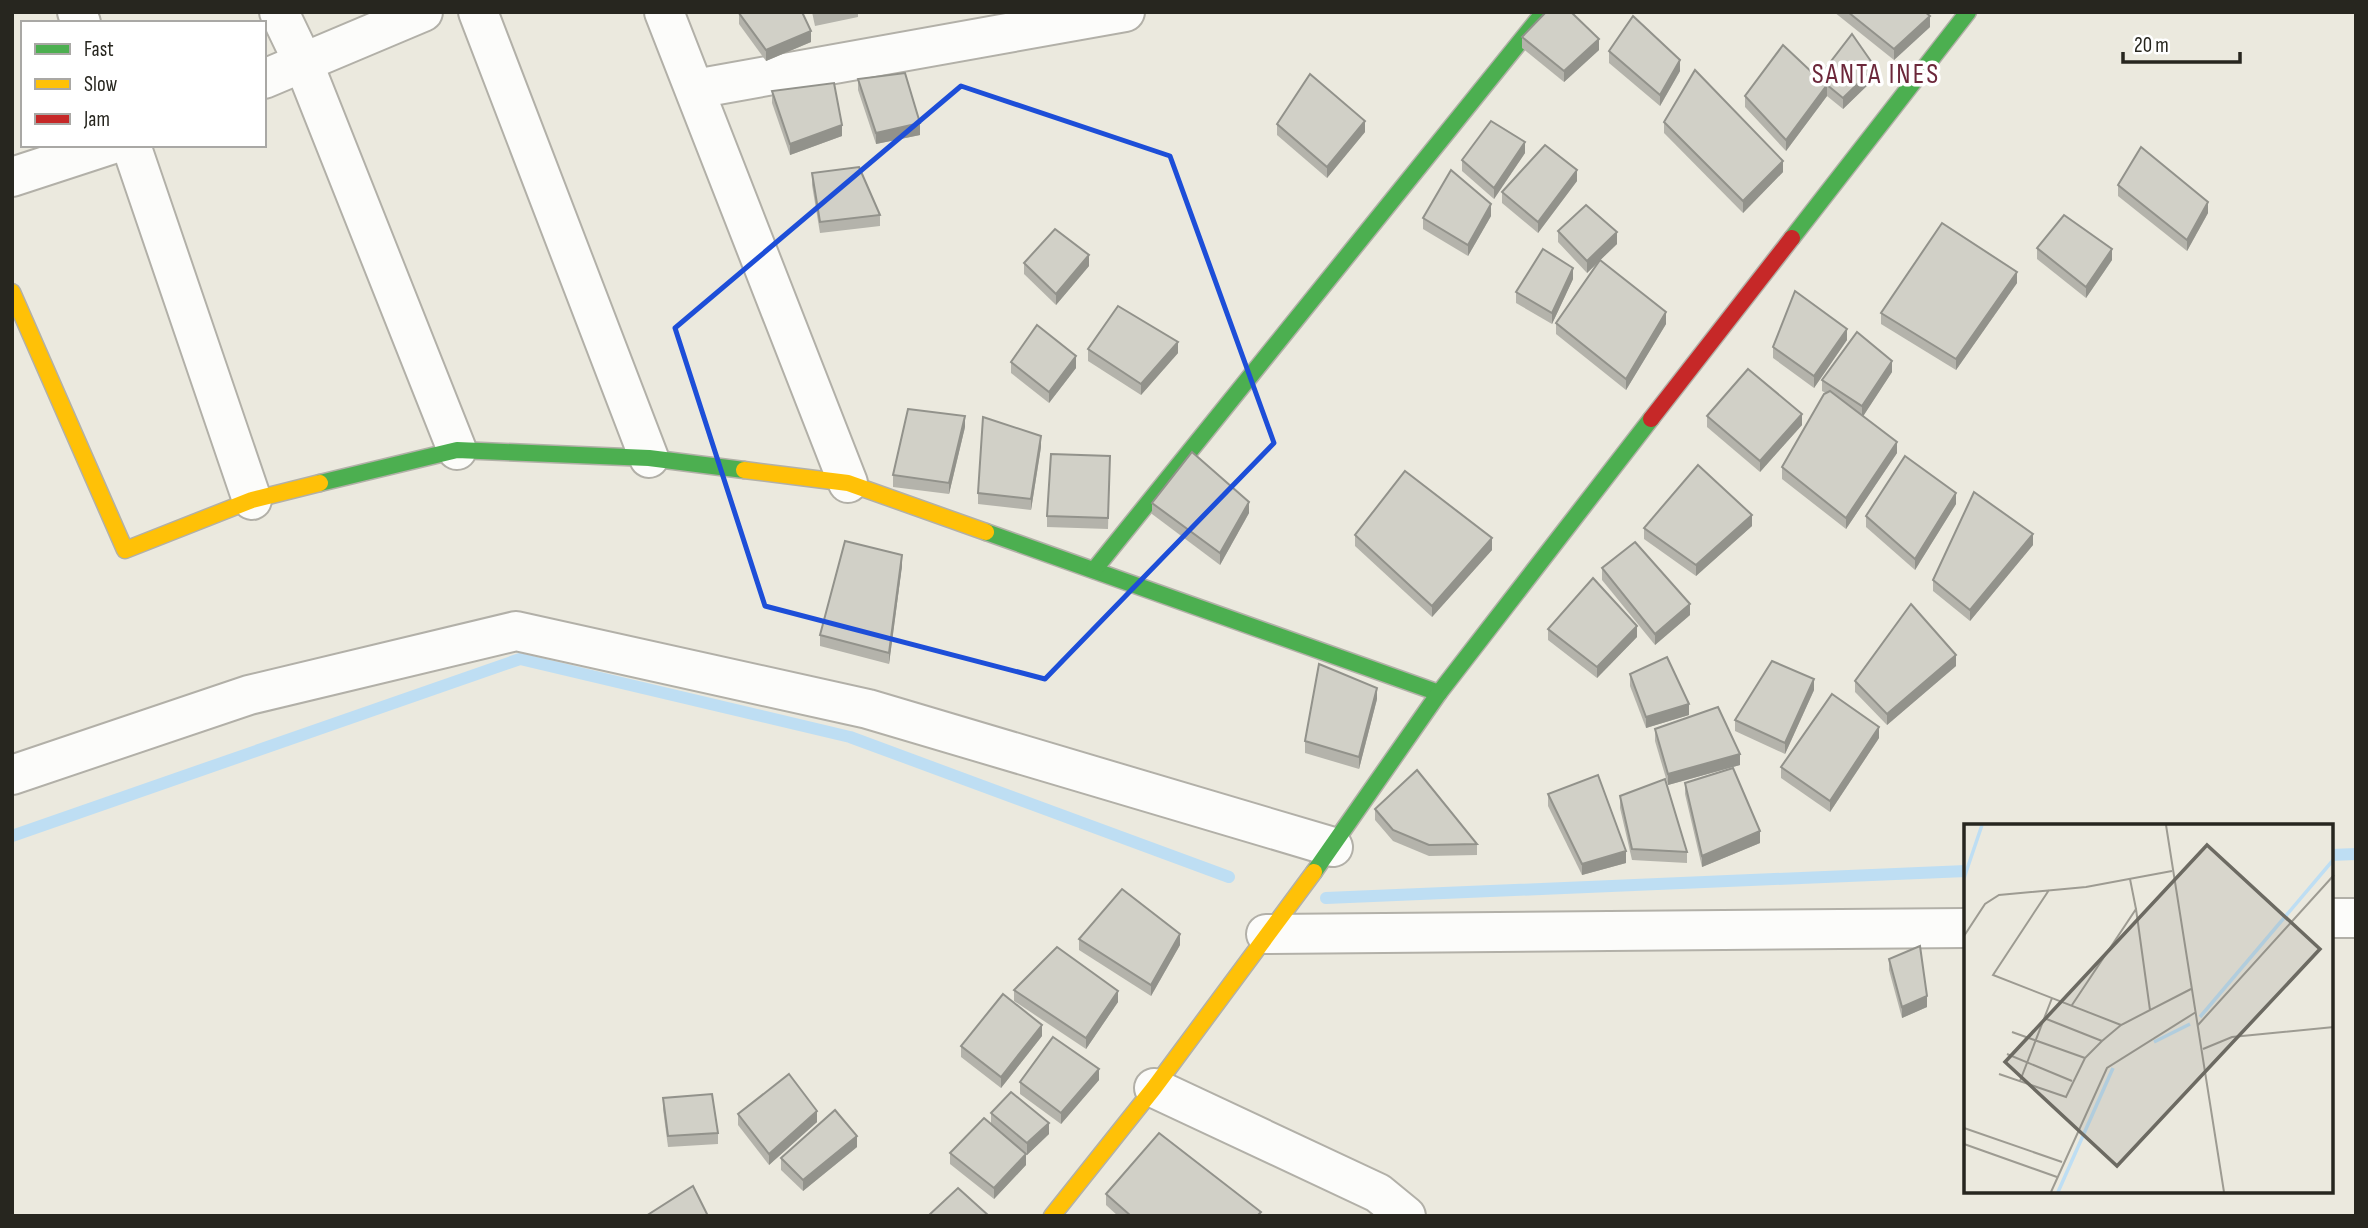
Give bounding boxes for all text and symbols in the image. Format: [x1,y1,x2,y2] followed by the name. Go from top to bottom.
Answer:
[21,21,266,147] legend
[2123,21,2240,65] scale bar
[2134,33,2169,58] text: 20 m
[84,37,114,62] text: Fast
[1812,58,1940,91] district label: SANTA INES
[84,72,118,97] text: Slow
[83,107,110,132] text: Jam
[1964,824,2333,1193] inset map

